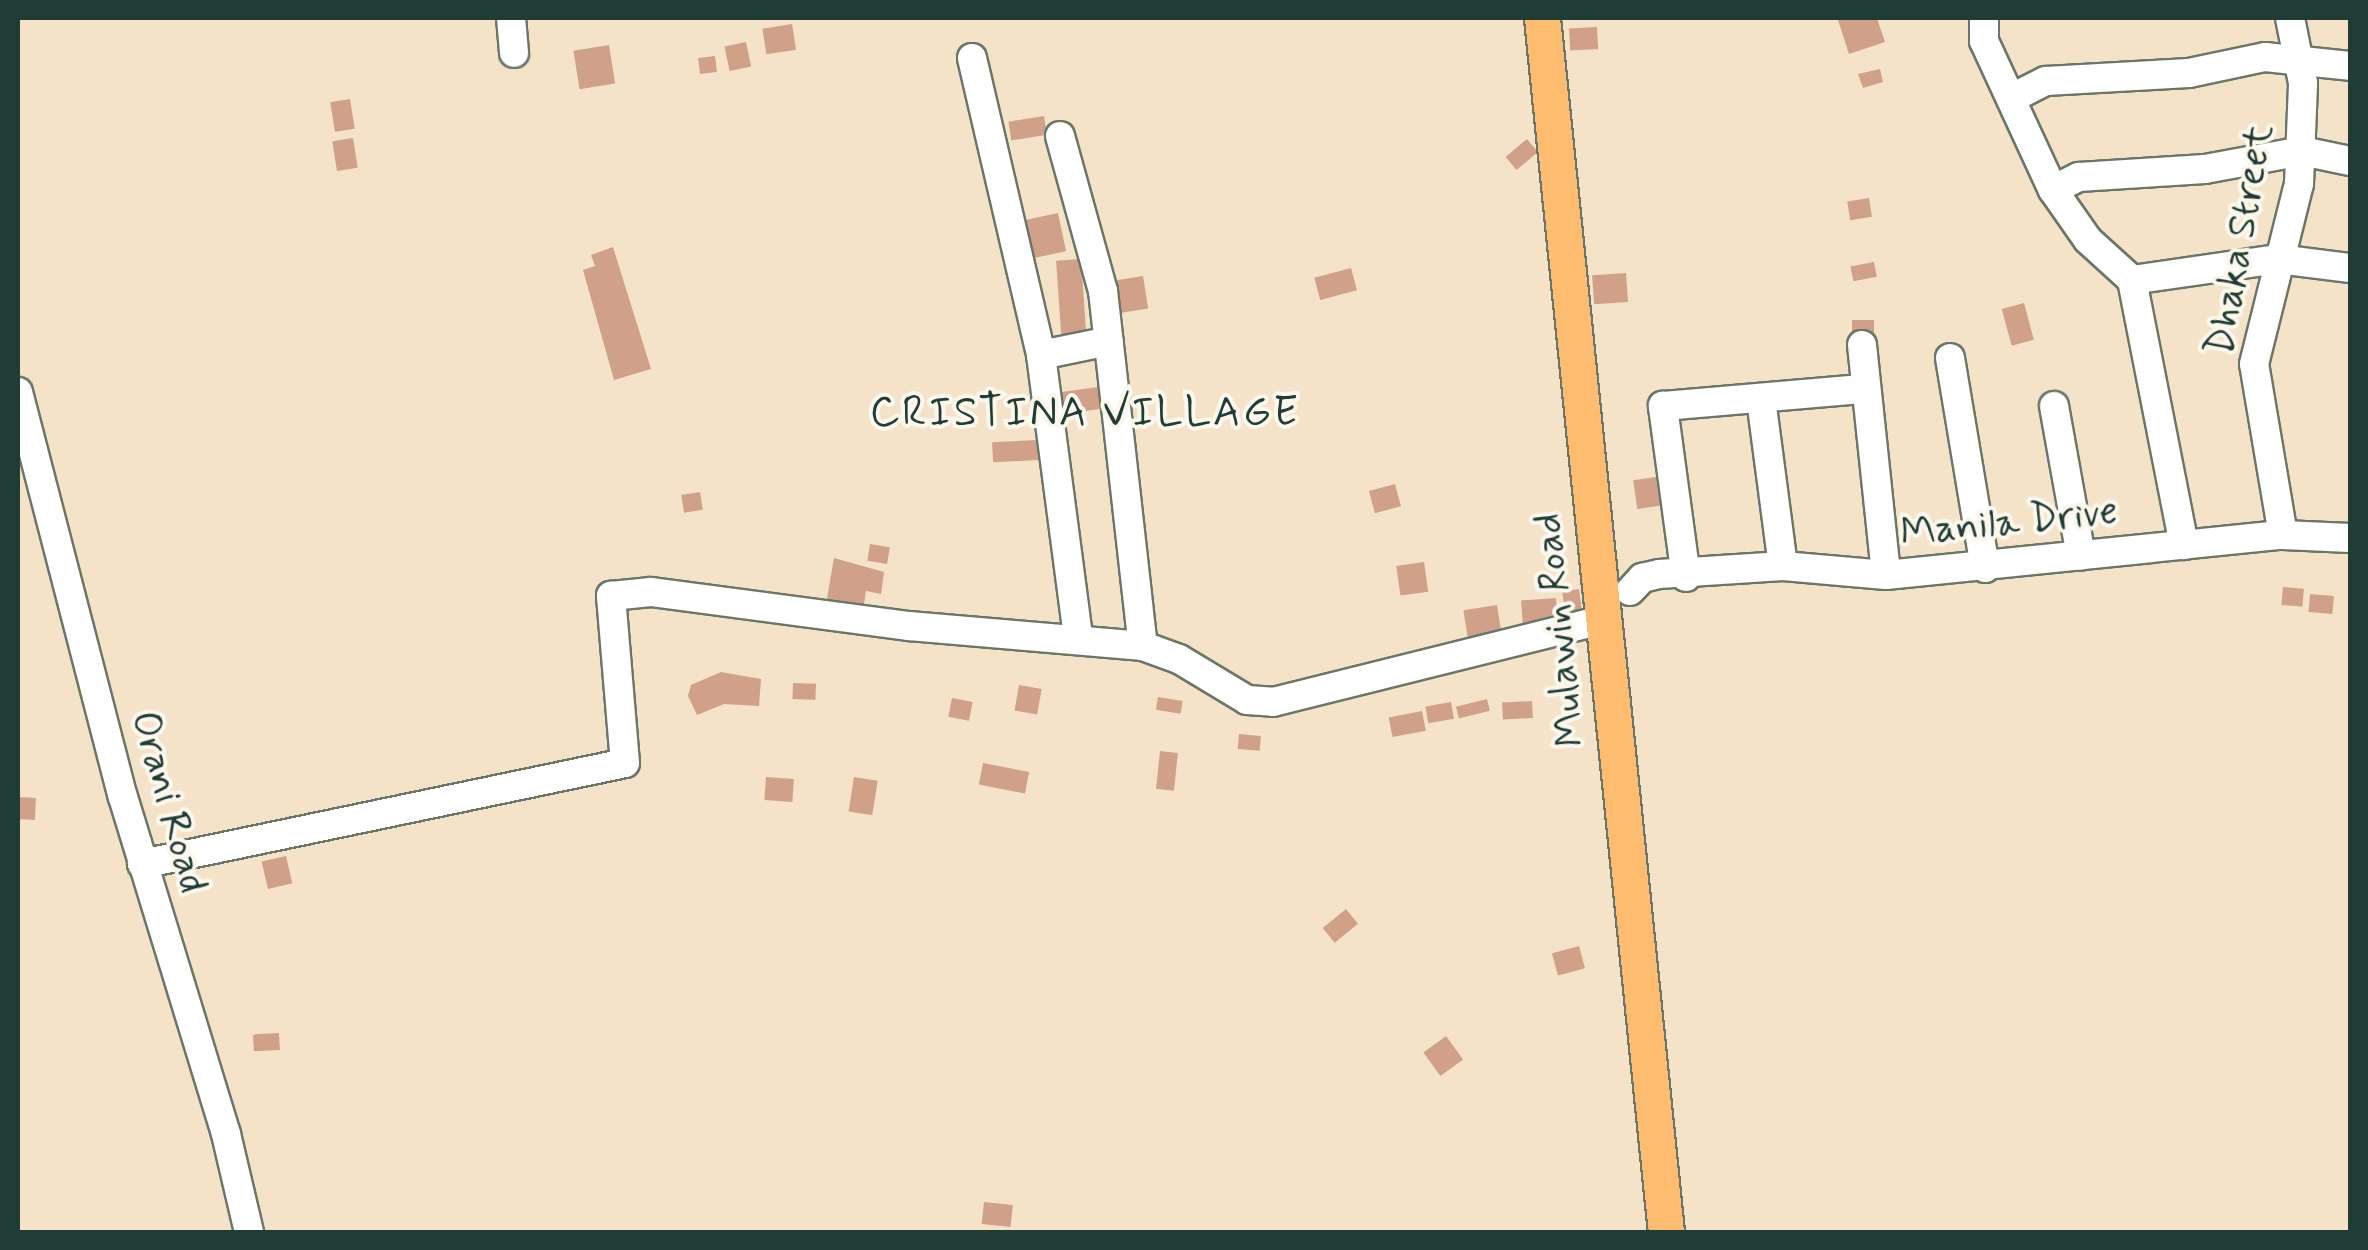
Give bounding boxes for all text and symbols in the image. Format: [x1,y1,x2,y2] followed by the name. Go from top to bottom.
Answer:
[2197,121,2285,359] street label: Dhaka Street
[871,389,1299,439] district label: CRISTINA VILLAGE
[1898,488,2120,558] street label: Manila Drive
[1524,511,1596,749] street label: Mulawin Road
[119,707,217,897] street label: Orani Road

